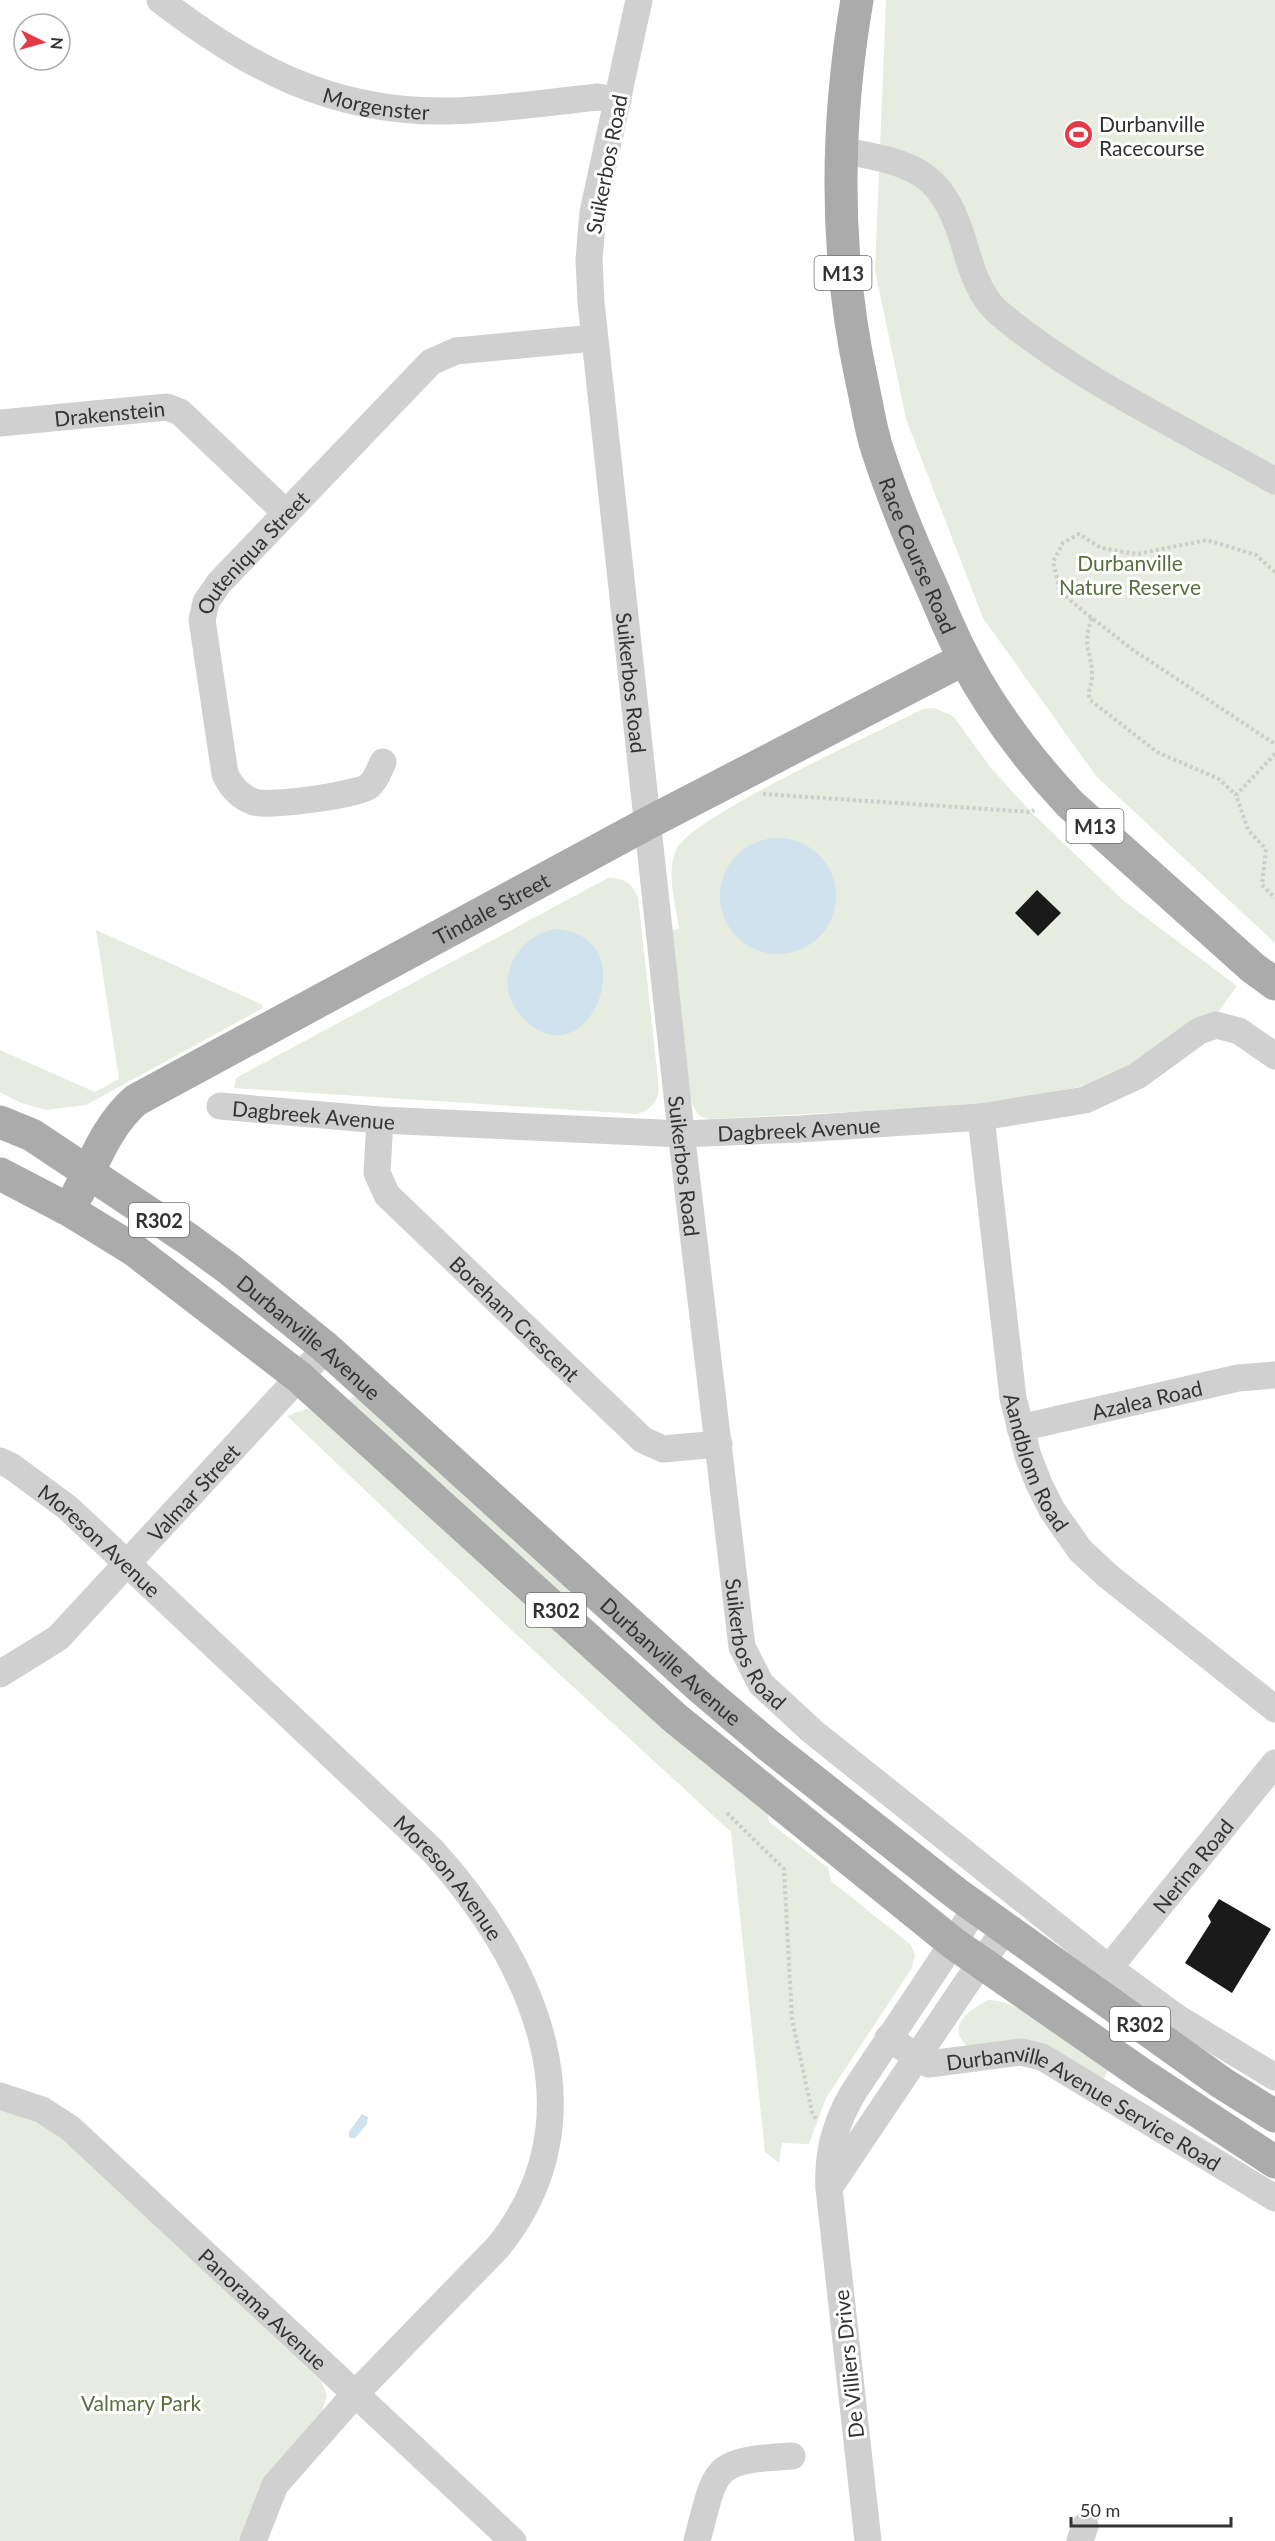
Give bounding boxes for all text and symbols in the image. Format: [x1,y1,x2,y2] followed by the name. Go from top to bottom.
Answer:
[12,12,72,72] north arrow
[47,36,67,50] text: N
[320,81,430,123] street label: Morgenster
[580,92,632,236] street label: Suikerbos Road
[1099,111,1205,160] place label: Durbanville Racecourse
[1062,119,1094,151] sports icon: Durbanville Racecourse
[814,256,872,290] road number: M13
[53,395,166,430] street label: Drakenstein
[875,473,963,637] street label: Race Course Road
[191,485,314,616] street label: Outeniqua Street
[1059,550,1201,599] park label: Durbanville Nature Reserve
[612,611,652,754] street label: Suikerbos Road
[1066,809,1124,843] road number: M13
[429,866,554,949] street label: Tindale Street
[665,1094,706,1237] street label: Suikerbos Road
[231,1095,396,1133] street label: Dagbreek Avenue
[717,1111,881,1145] street label: Dagbreek Avenue
[129,1203,189,1237] road number: R302
[445,1250,586,1386] street label: Boreham Crescent
[233,1269,386,1404] street label: Durbanville Avenue
[1089,1374,1204,1424] street label: Azalea Road
[1000,1390,1075,1535] street label: Aandblom Road
[142,1438,244,1546] street label: Valmar Street
[34,1478,166,1602] street label: Moreson Avenue
[721,1577,792,1714] street label: Suikerbos Road
[596,1591,747,1730] street label: Durbanville Avenue
[526,1593,586,1627] road number: R302
[390,1809,509,1944] street label: Moreson Avenue
[1147,1813,1238,1917] street label: Nerina Road
[1110,2007,1170,2041] road number: R302
[945,2039,1226,2175] street label: Durbanville Avenue Service Road
[194,2242,333,2374] street label: Panorama Avenue
[828,2289,868,2439] street label: De Villiers Drive
[81,2390,201,2415] park label: Valmary Park
[1071,2490,1232,2528] scale bar
[1080,2499,1120,2521] text: 50 m

